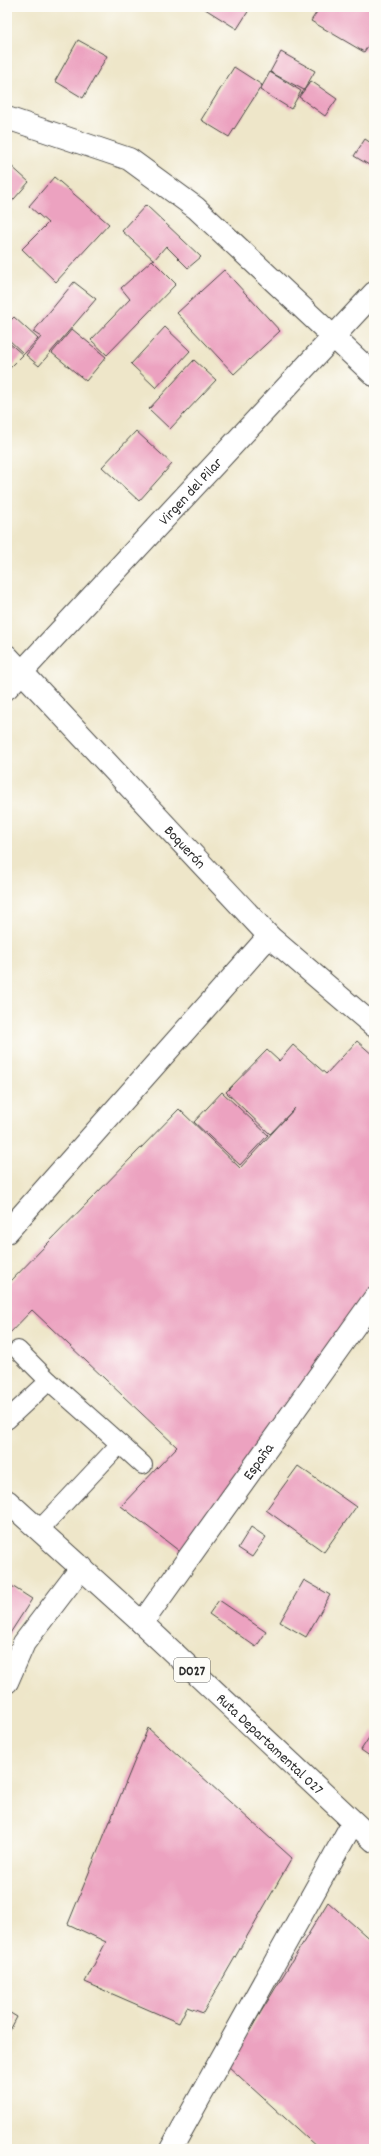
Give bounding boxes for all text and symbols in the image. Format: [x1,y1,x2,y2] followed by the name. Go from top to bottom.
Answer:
[154,453,229,531] street label: Virgen del Pilar
[158,821,210,875] street label: Boquerón
[239,1438,281,1485] street label: España
[174,1658,210,1682] road number: D027
[210,1689,328,1801] street label: Ruta Departamental 027

